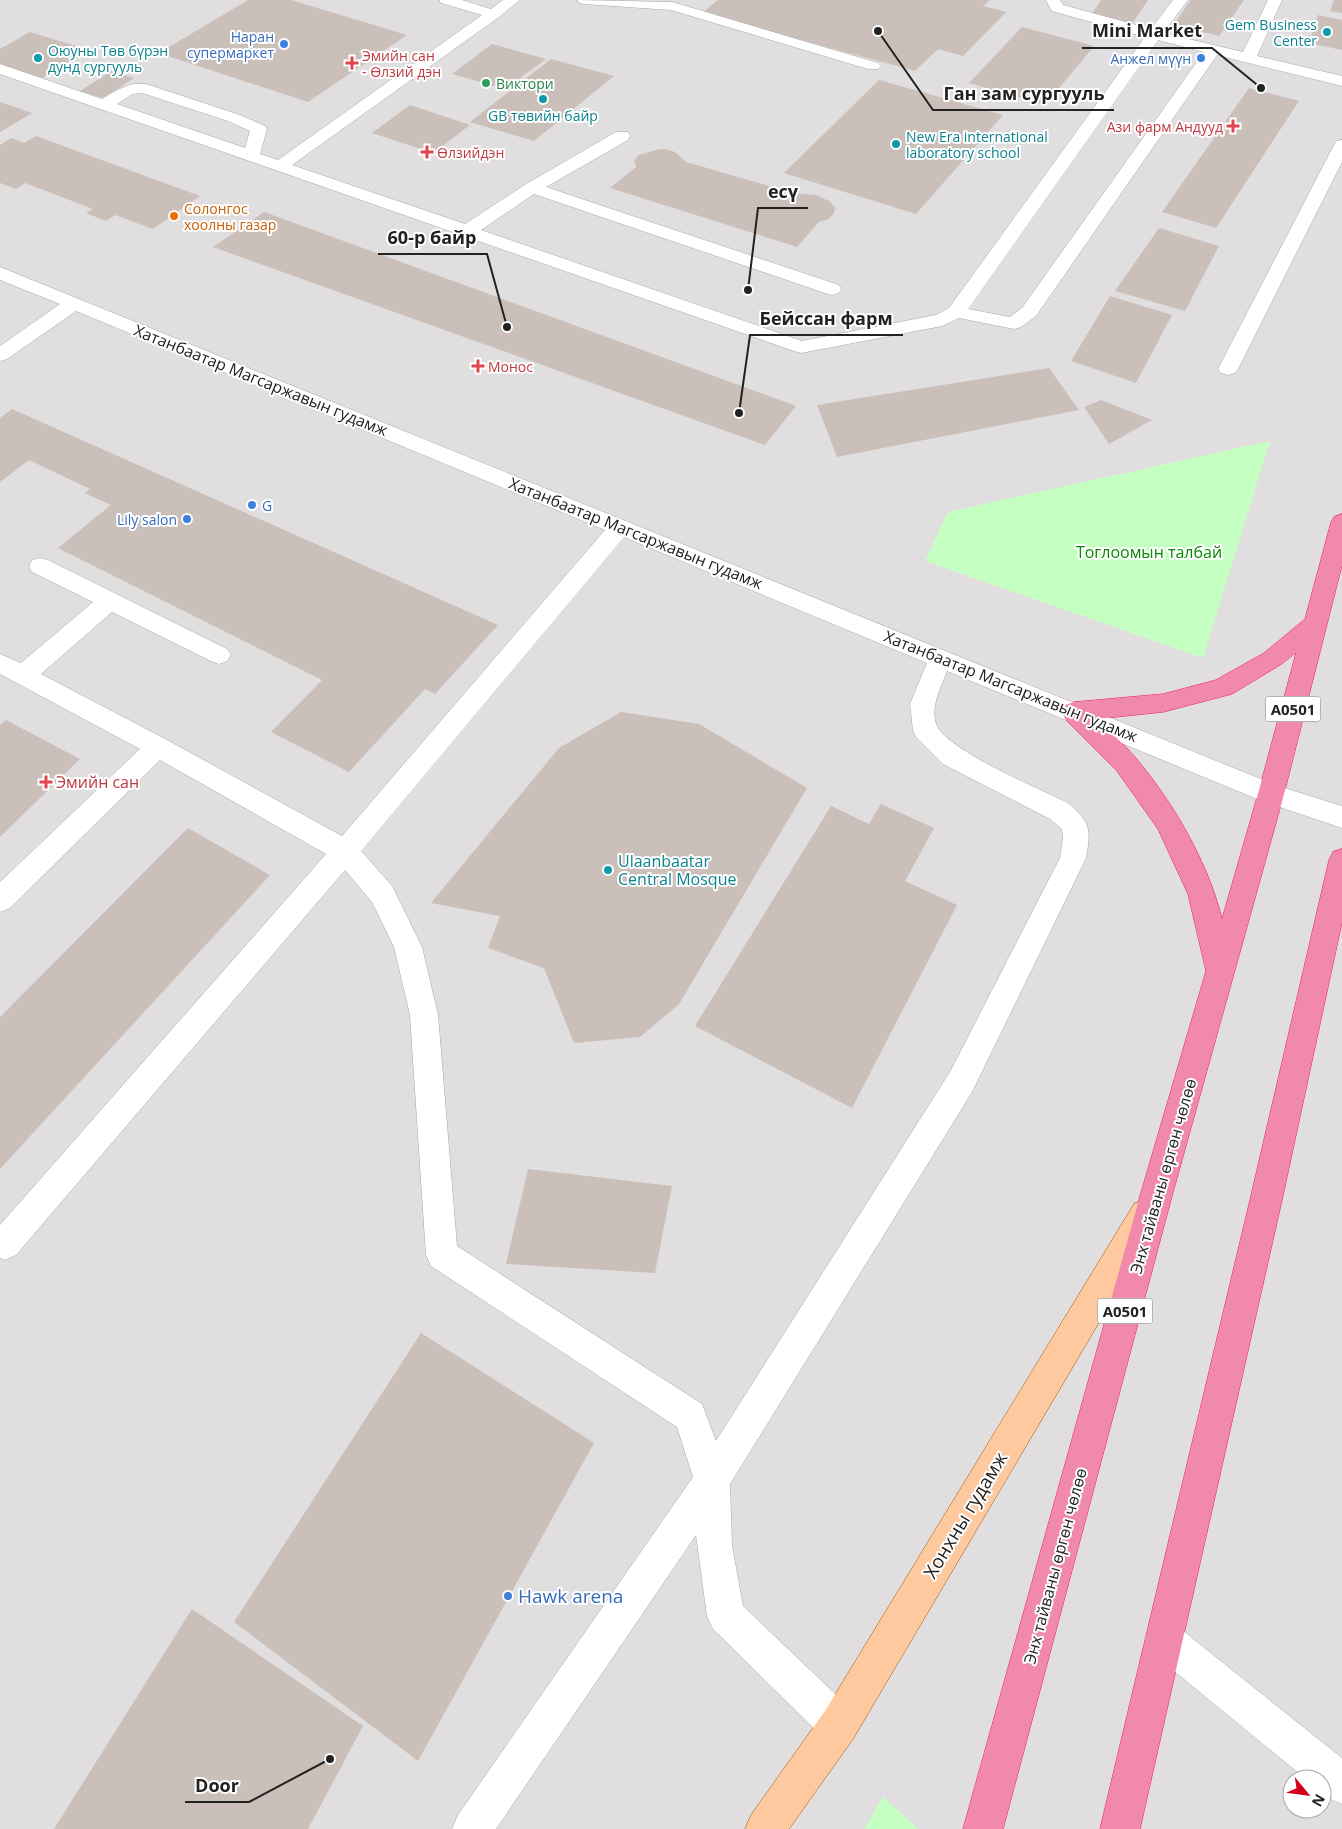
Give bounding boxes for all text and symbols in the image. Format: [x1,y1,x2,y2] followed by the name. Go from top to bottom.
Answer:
[1082,15,1212,48] callout: Mini Market
[1225,15,1317,50] place label: Gem Business Center
[1092,18,1202,42] text: Mini Market
[1321,26,1333,38] marker: Gem Business Center
[187,27,274,62] place label: Наран супермаркет
[278,38,290,50] marker: Наран супермаркет
[48,41,168,76] place label: Оюуны Төв бүрэн дунд сургууль
[362,46,441,81] place label: Эмийн сан - Өлзий дэн
[1110,49,1191,68] place label: Анжел мүүн
[32,52,44,64] marker: Оюуны Төв бүрэн дунд сургууль
[1195,52,1207,64] marker: Анжел мүүн
[346,57,358,69] marker: Эмийн сан - Өлзий дэн
[496,74,554,93] place label: Виктори
[480,77,492,89] marker: Виктори
[933,77,1114,110] callout: Ган зам сургууль
[944,81,1104,105] text: Ган зам сургууль
[537,93,549,105] marker: GB төвийн байр
[488,106,598,125] place label: GB төвийн байр
[1107,117,1223,136] place label: Ази фарм Андууд
[1227,120,1239,132] marker: Ази фарм Андууд
[906,127,1048,162] place label: New Era international laboratory school
[890,138,902,150] marker: New Era international laboratory school
[437,143,504,162] place label: Өлзийдэн
[421,146,433,158] marker: Өлзийдэн
[758,175,808,208] callout: есү
[768,179,799,203] text: есү
[184,199,276,234] place label: Солонгос хоолны газар
[168,210,180,222] marker: Солонгос хоолны газар
[378,221,487,254] callout: 60-р байр
[388,225,476,249] text: 60-р байр
[750,302,903,335] callout: Бейссан фарм
[759,306,893,330] text: Бейссан фарм
[131,319,391,441] street label: Хатанбаатар Магсаржавын гудамж
[488,357,533,376] place label: Монос
[472,360,484,372] marker: Монос
[506,472,766,594] street label: Хатанбаатар Магсаржавын гудамж
[262,496,272,515] place label: G
[246,499,258,511] marker: G
[117,510,177,529] place label: Lily salon
[181,513,193,525] marker: Lily salon
[1076,541,1222,563] park label: Тоглоомын талбай
[881,625,1141,747] street label: Хатанбаатар Магсаржавын гудамж
[1266,696,1320,722] road number: A0501
[56,771,139,793] place label: Эмийн сан
[40,776,52,788] marker: Эмийн сан
[618,850,736,890] place label: Ulaanbaatar Central Mosque
[602,864,614,876] marker: Ulaanbaatar Central Mosque
[1125,1076,1201,1276] street label: Энх тайваны өргөн чөлөө
[1098,1298,1152,1324] road number: A0501
[917,1447,1013,1583] street label: Хонхны гудамж
[1018,1466,1092,1666] street label: Энх тайваны өргөн чөлөө
[518,1583,623,1609] place label: Hawk arena
[502,1590,514,1602] marker: Hawk arena
[185,1769,249,1802] callout: Door
[1282,1769,1332,1819] north arrow
[195,1773,239,1797] text: Door
[1308,1791,1330,1810] text: N

